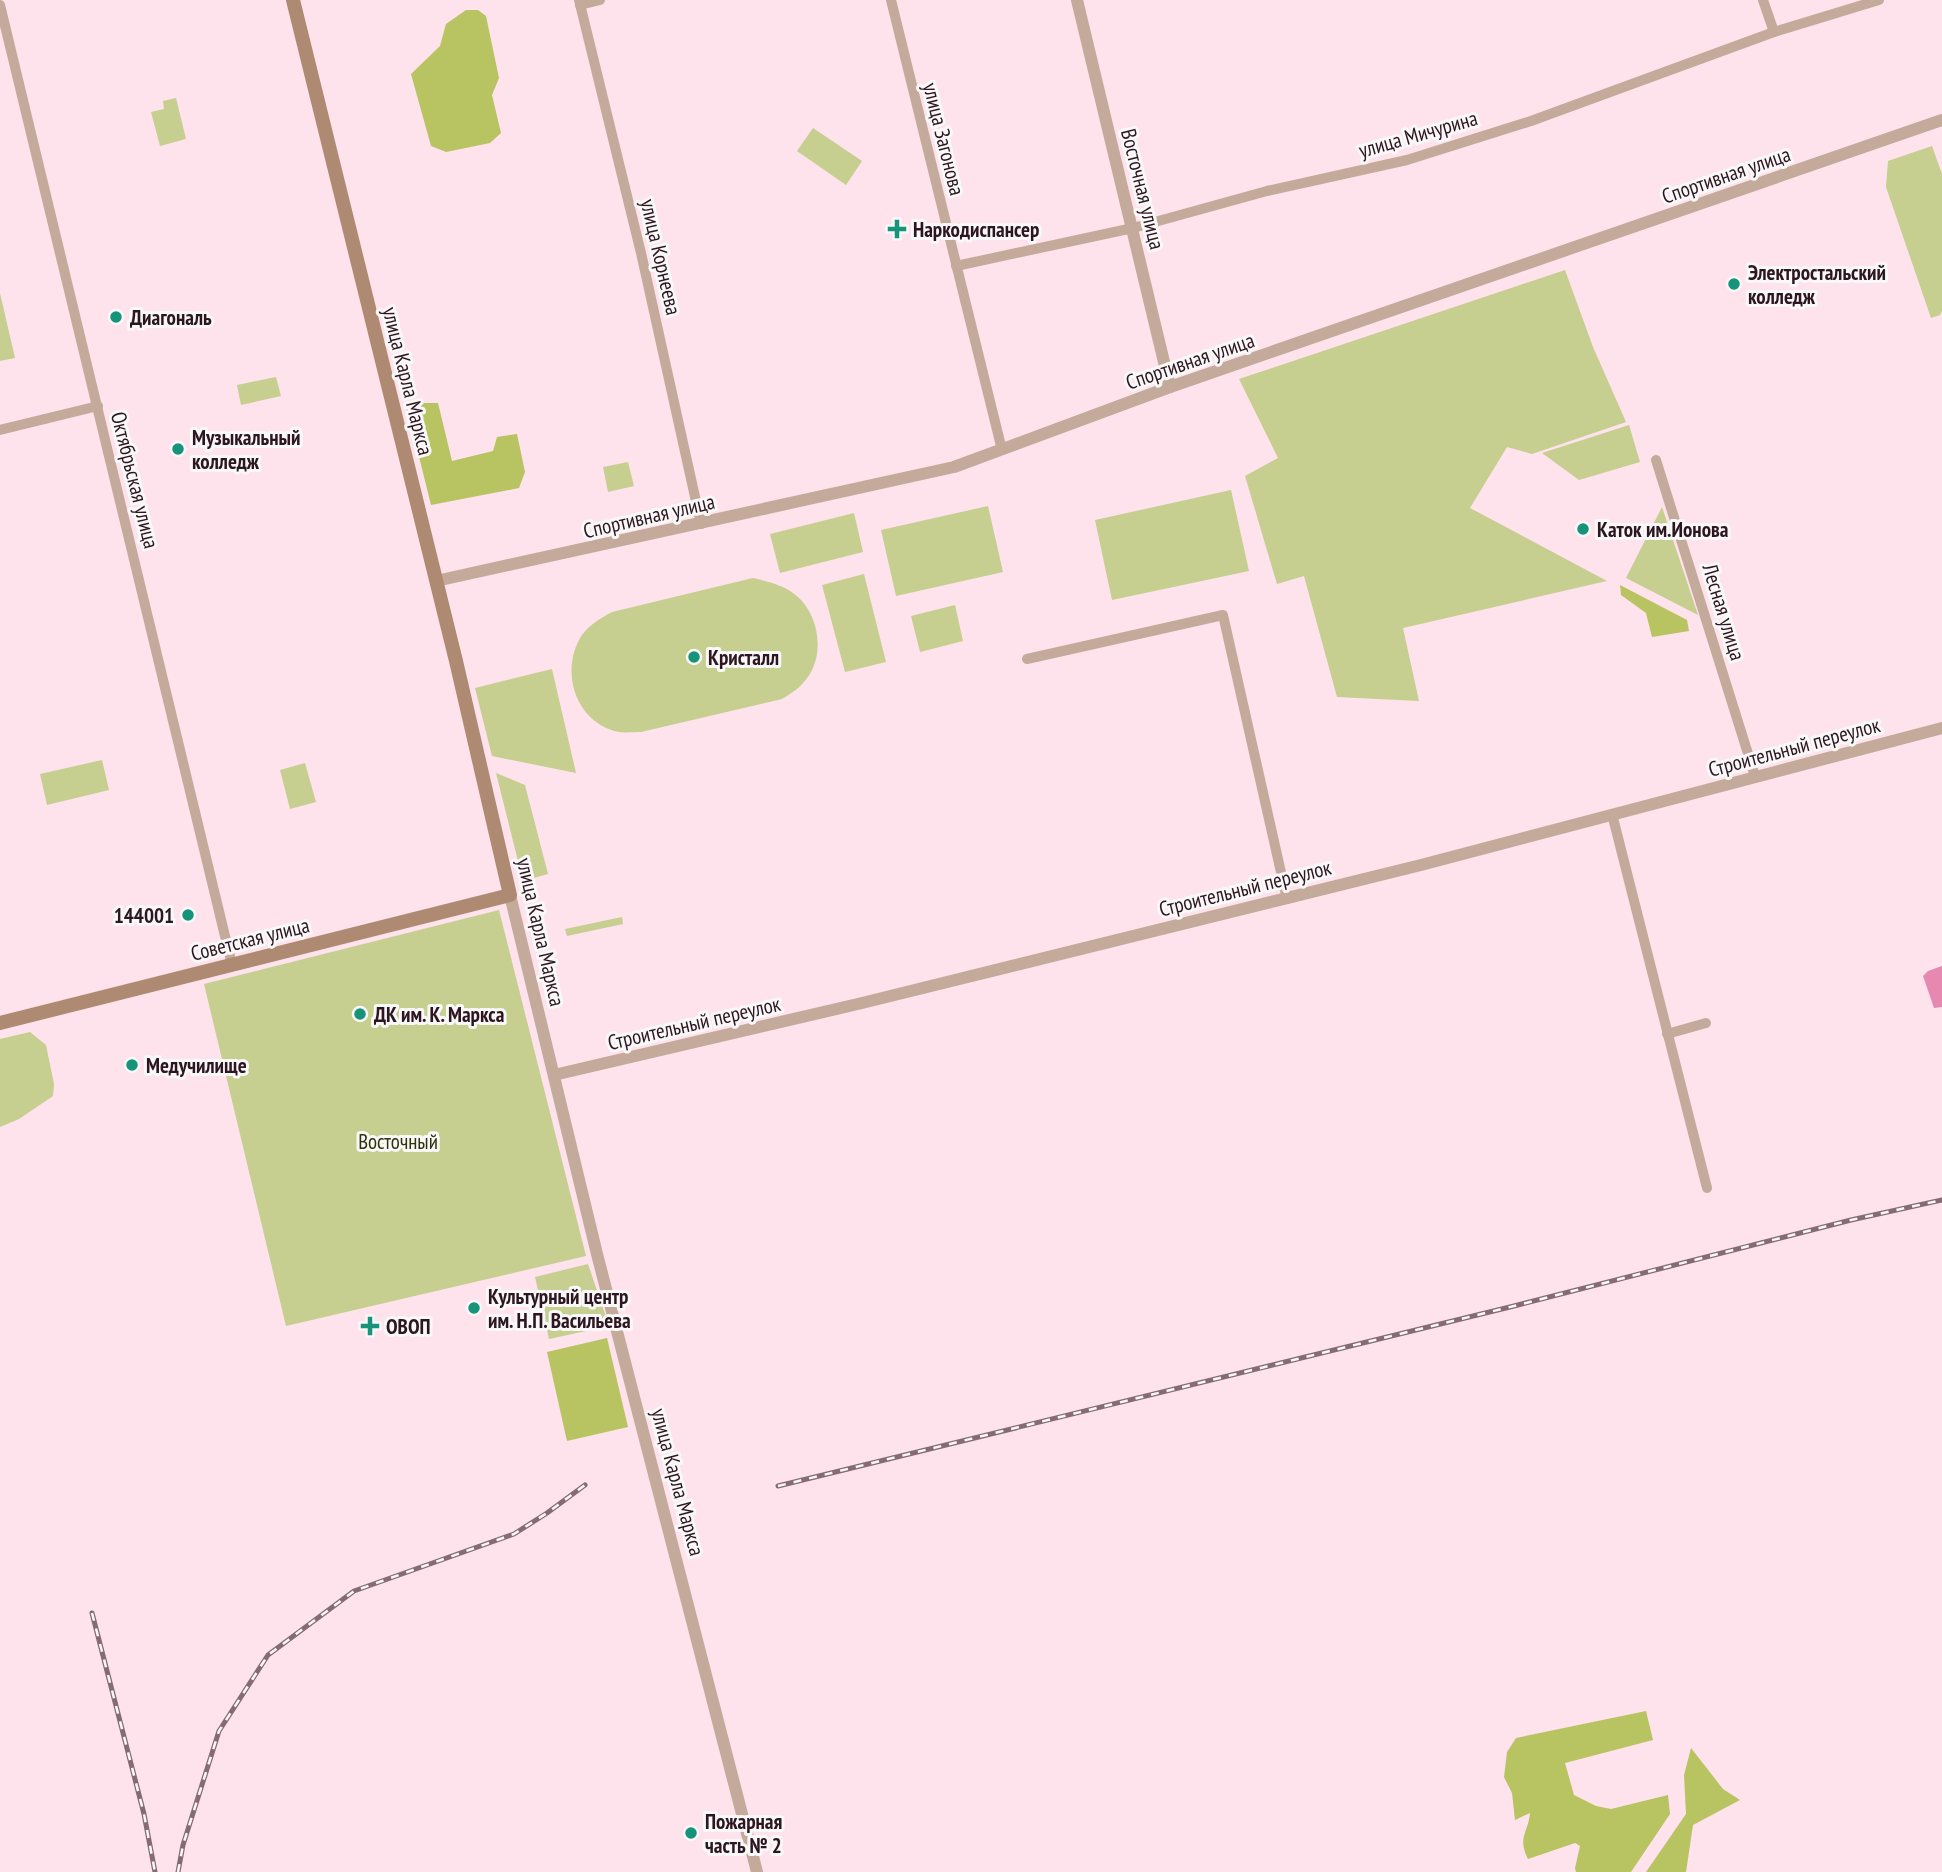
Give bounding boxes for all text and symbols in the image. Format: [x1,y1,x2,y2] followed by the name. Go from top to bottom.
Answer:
[917,80,971,198] street label: улица Загонова
[1356,104,1480,164] street label: улица Мичурина
[1115,126,1171,252] street label: Восточная улица
[1658,140,1794,210] street label: Спортивная улица
[635,196,687,318] street label: улица Корнеева
[913,216,1039,243] place label: Наркодиспансер
[887,219,907,239] marker: Наркодиспансер
[1748,259,1886,310] place label: Электростальский колледж
[1726,276,1742,292] marker: Электростальский колледж
[130,304,212,331] place label: Диагональ
[377,304,439,458] street label: улица Карла Маркса
[108,309,124,325] marker: Диагональ
[1122,326,1258,396] street label: Спортивная улица
[105,409,165,551] street label: Октябрьская улица
[192,424,300,475] place label: Музыкальный колледж
[170,441,186,457] marker: Музыкальный колледж
[581,488,717,544] street label: Спортивная улица
[1597,516,1729,543] place label: Каток им.Ионова
[1575,521,1591,537] marker: Каток им.Ионова
[1696,559,1751,664] street label: Лесная улица
[708,644,779,671] place label: Кристалл
[686,649,702,665] marker: Кристалл
[1705,711,1883,783] street label: Строительный переулок
[1156,854,1334,922] street label: Строительный переулок
[511,855,571,1009] street label: улица Карла Маркса
[114,902,174,929] place label: 144001
[180,907,196,923] marker: 144001
[188,911,312,967] street label: Советская улица
[605,990,783,1056] street label: Строительный переулок
[374,1001,505,1028] place label: ДК им. К. Маркса
[352,1006,368,1022] marker: ДК им. К. Маркса
[146,1052,247,1079] place label: Медучилище
[124,1057,140,1073] marker: Медучилище
[358,1128,438,1155] park label: Восточный
[488,1283,631,1334] place label: Культурный центр им. Н.П. Васильева
[466,1300,482,1316] marker: Культурный центр им. Н.П. Васильева
[386,1313,431,1340] place label: ОВОП
[360,1316,380,1336] marker: ОВОП
[645,1405,711,1559] street label: улица Карла Маркса
[705,1808,782,1859] place label: Пожарная часть № 2
[683,1825,699,1841] marker: Пожарная часть № 2

